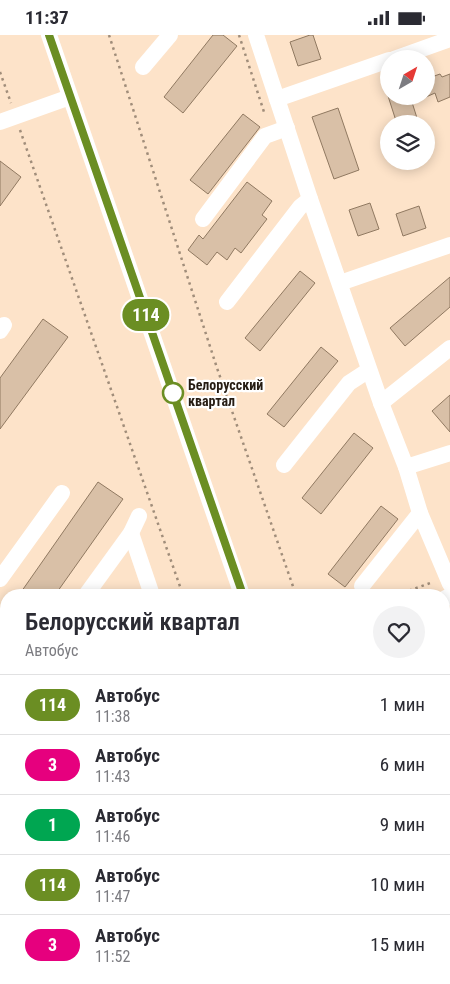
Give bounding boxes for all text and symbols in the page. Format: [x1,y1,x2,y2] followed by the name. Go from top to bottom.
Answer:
[25,6,69,29] text: 11:37
[380,50,435,105] north arrow
[380,50,435,170] map controls
[380,115,435,170] button: layers
[117,299,175,331] line badge: 114
[132,304,160,325] text: 114
[188,377,263,409] place label: Белорусский квартал
[162,382,184,404] marker: Белорусский квартал
[373,606,425,658] button: heart
[25,608,240,636] text: Белорусский квартал
[25,641,78,660] text: Автобус
[95,684,160,707] text: Автобус
[380,693,425,716] text: 1 мин
[39,694,66,715] text: 114
[95,707,130,726] text: 11:38
[95,744,160,767] text: Автобус
[380,753,425,776] text: 6 мин
[48,754,57,775] text: 3
[95,767,130,786] text: 11:43
[95,804,160,827] text: Автобус
[380,813,425,836] text: 9 мин
[48,814,57,835] text: 1
[95,827,130,846] text: 11:46
[95,864,160,887] text: Автобус
[370,873,425,896] text: 10 мин
[39,874,66,895] text: 114
[95,887,130,906] text: 11:47
[95,924,160,947] text: Автобус
[370,933,425,956] text: 15 мин
[48,934,57,955] text: 3
[95,947,130,966] text: 11:52

